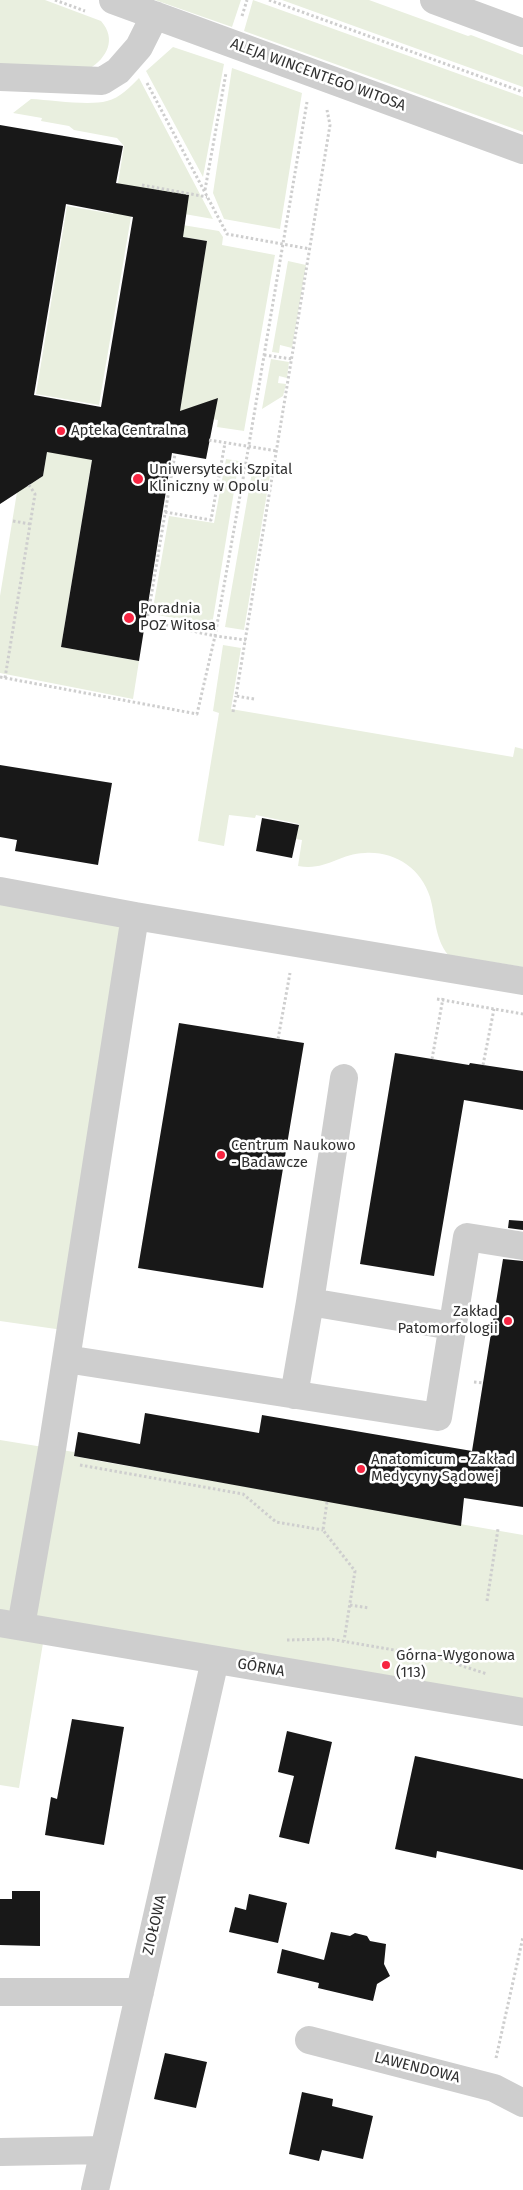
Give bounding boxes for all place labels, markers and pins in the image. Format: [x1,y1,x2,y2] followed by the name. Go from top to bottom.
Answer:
[71,422,187,440] place label: Apteka Centralna
[55,425,67,437] marker: Apteka Centralna
[149,461,292,496] place label: Uniwersytecki Szpital Kliniczny w Opolu
[131,472,145,486] marker: Uniwersytecki Szpital Kliniczny w Opolu
[140,600,216,635] place label: Poradnia POZ Witosa
[122,611,136,625] marker: Poradnia POZ Witosa
[231,1137,356,1172] place label: Centrum Naukowo - Badawcze
[215,1149,227,1161] marker: Centrum Naukowo - Badawcze
[398,1303,498,1338] place label: Zakład Patomorfologii
[502,1315,514,1327] marker: Zakład Patomorfologii
[371,1451,515,1486] place label: Anatomicum - Zakład Medycyny Sądowej
[355,1463,367,1475] marker: Anatomicum - Zakład Medycyny Sądowej
[396,1647,515,1682] place label: Górna-Wygonowa (113)
[380,1659,392,1671] marker: Górna-Wygonowa (113)

